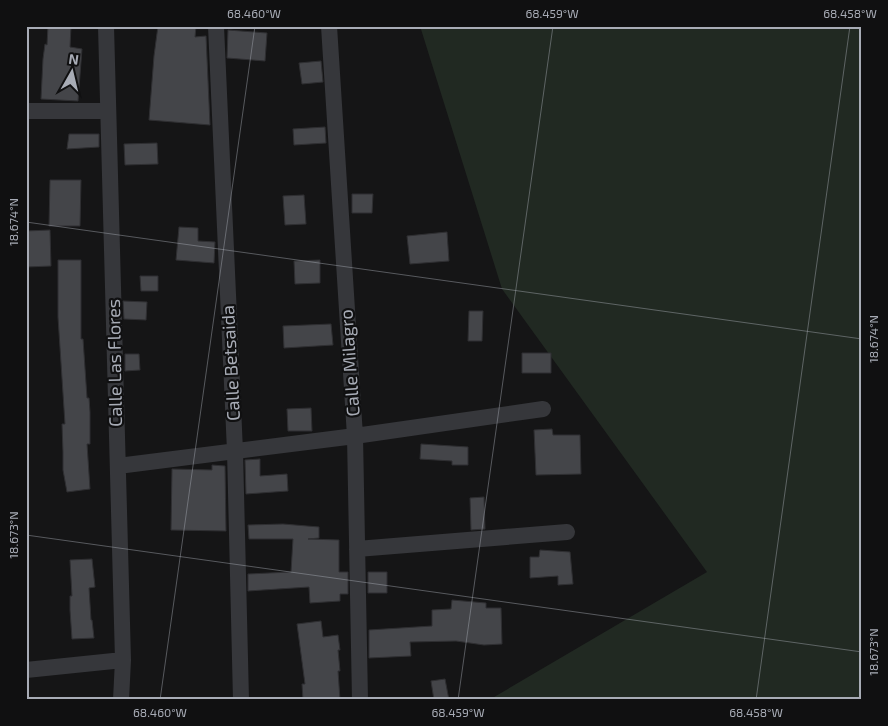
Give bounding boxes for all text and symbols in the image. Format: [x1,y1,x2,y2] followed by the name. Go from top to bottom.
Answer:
[227,6,281,20] text: 68.460°W
[525,6,579,20] text: 68.459°W
[823,6,877,20] text: 68.458°W
[48,48,98,98] north arrow
[68,50,80,68] text: N
[6,198,20,246] text: 18.674°N
[102,299,126,427] street label: Calle Las Flores
[216,305,244,421] street label: Calle Betsaida
[334,309,364,417] street label: Calle Milagro
[866,315,880,363] text: 18.674°N
[6,511,20,559] text: 18.673°N
[866,628,880,676] text: 18.673°N
[133,705,187,719] text: 68.460°W
[431,705,485,719] text: 68.459°W
[729,705,783,719] text: 68.458°W

